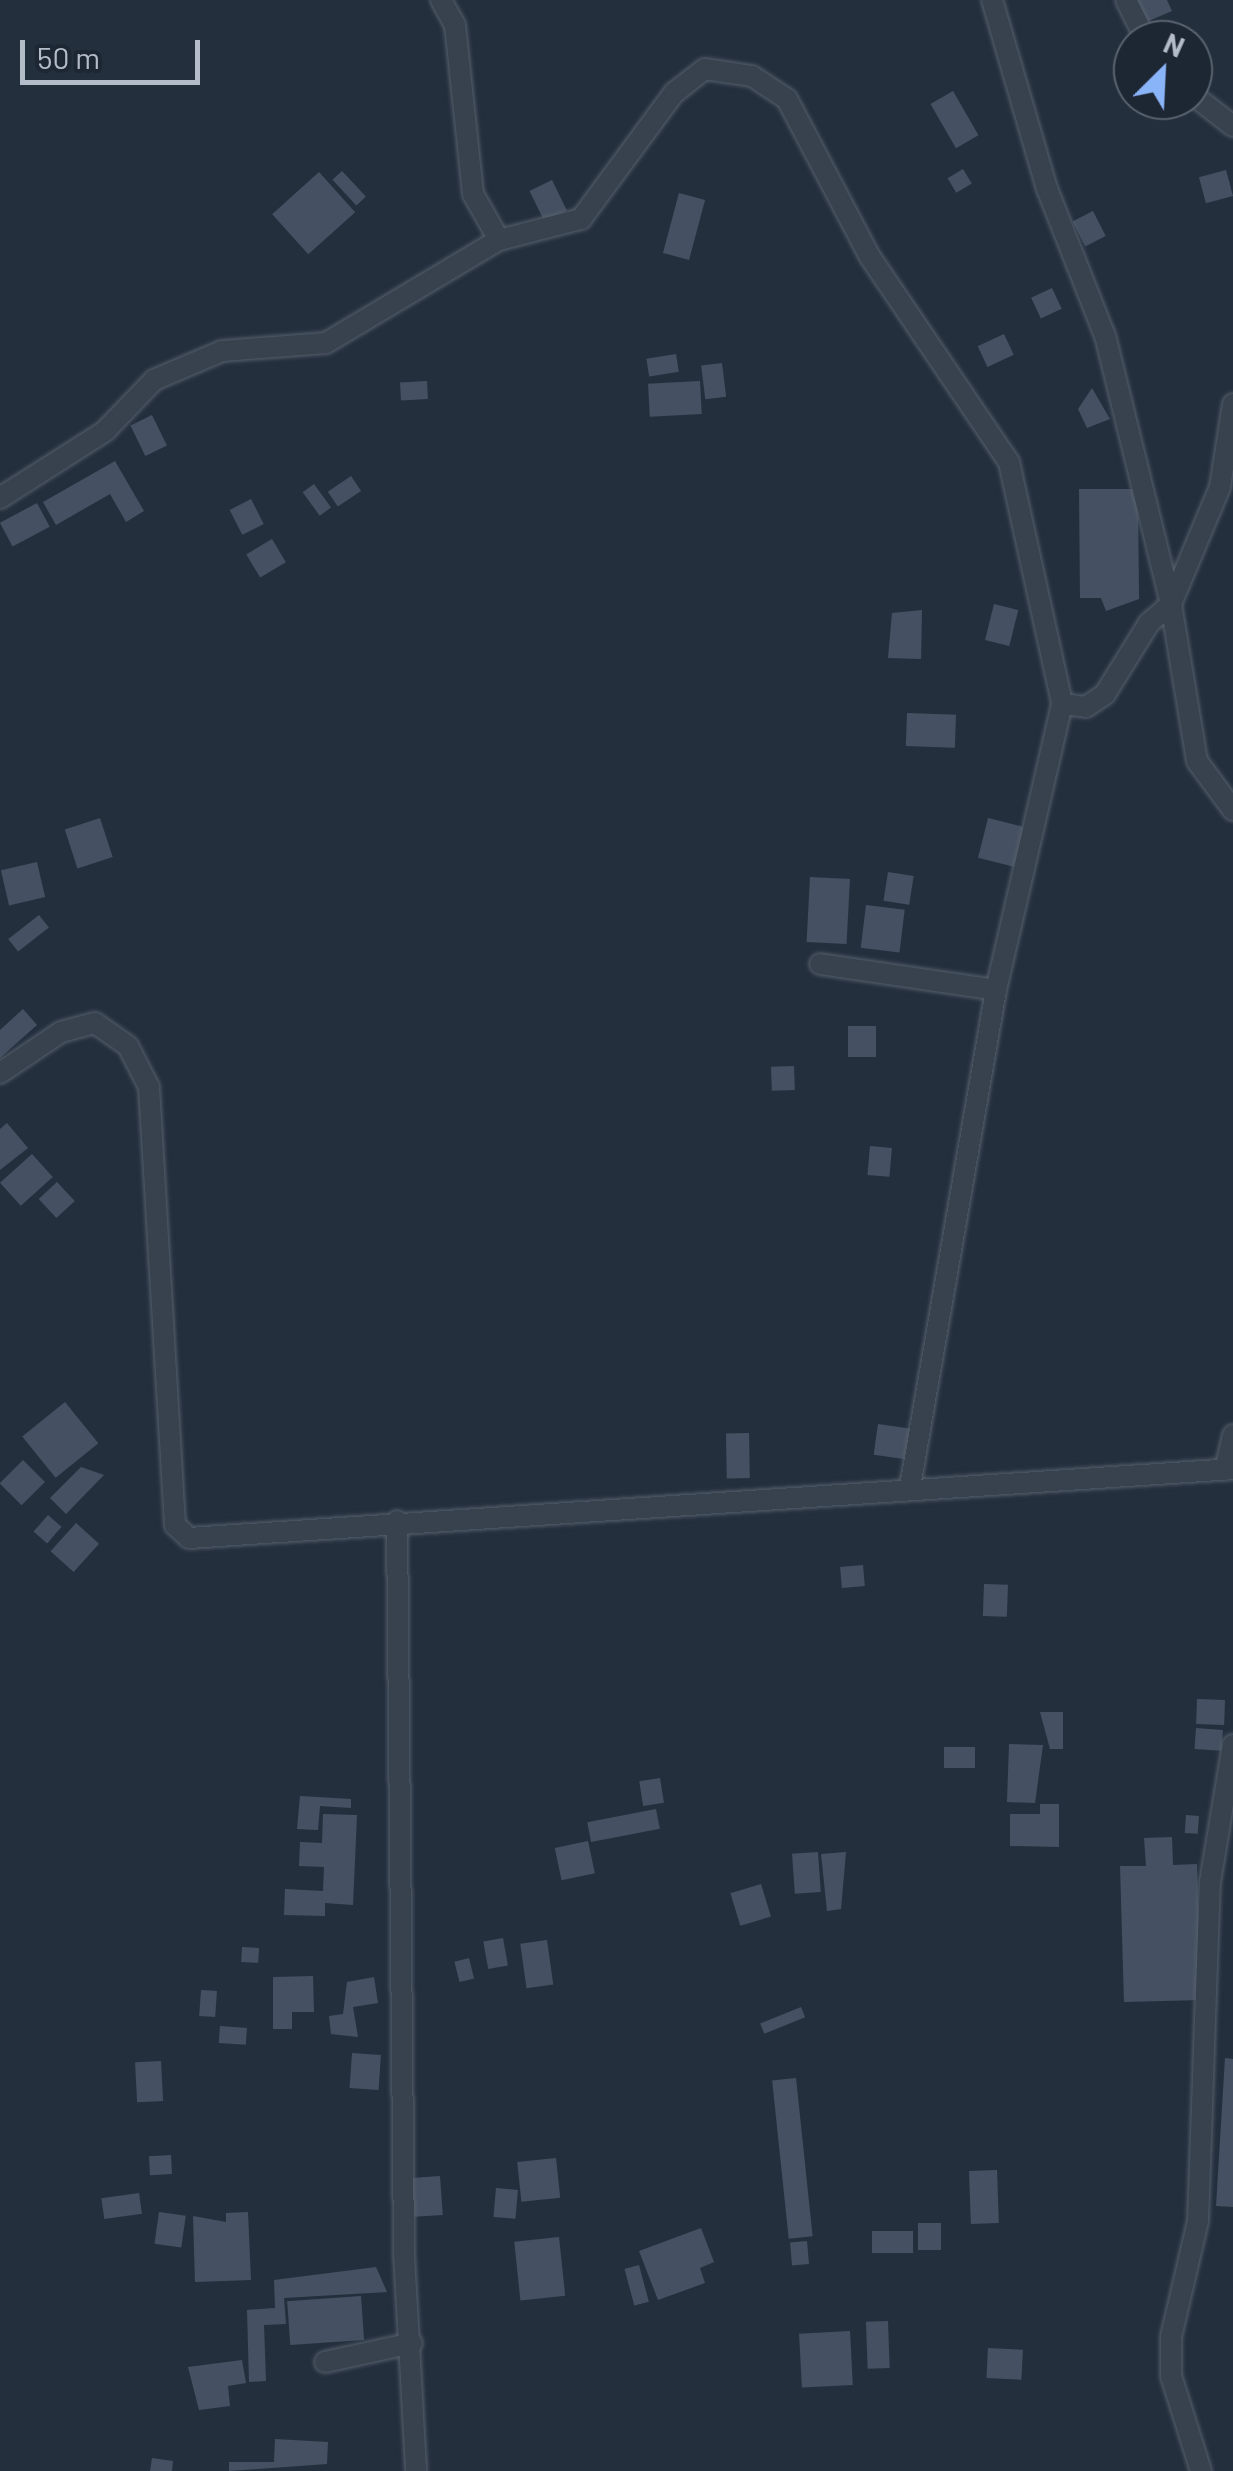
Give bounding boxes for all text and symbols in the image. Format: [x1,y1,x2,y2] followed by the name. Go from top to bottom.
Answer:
[25,20,205,82] scale bar
[1113,20,1213,120] north arrow
[1159,25,1190,64] text: N
[37,39,100,75] text: 50 m

